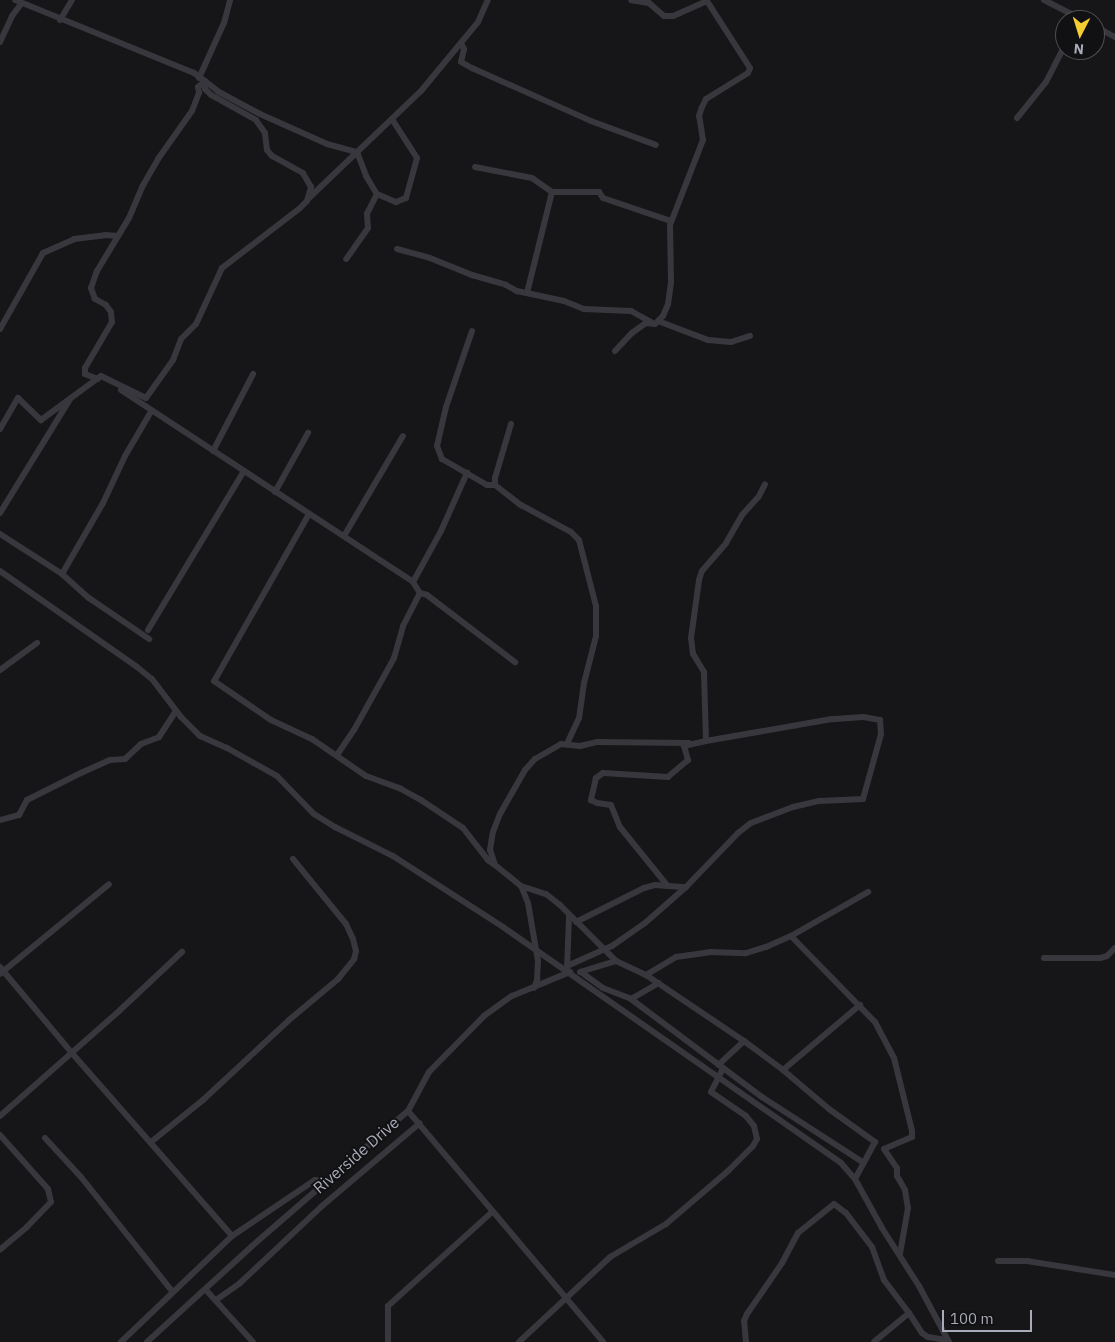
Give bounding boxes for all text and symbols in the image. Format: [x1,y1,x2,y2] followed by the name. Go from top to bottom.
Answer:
[1055,10,1105,60] north arrow
[1073,40,1085,58] text: N
[309,1113,403,1197] street label: Riverside Drive
[945,1300,1035,1332] scale bar
[950,1309,994,1328] text: 100 m

